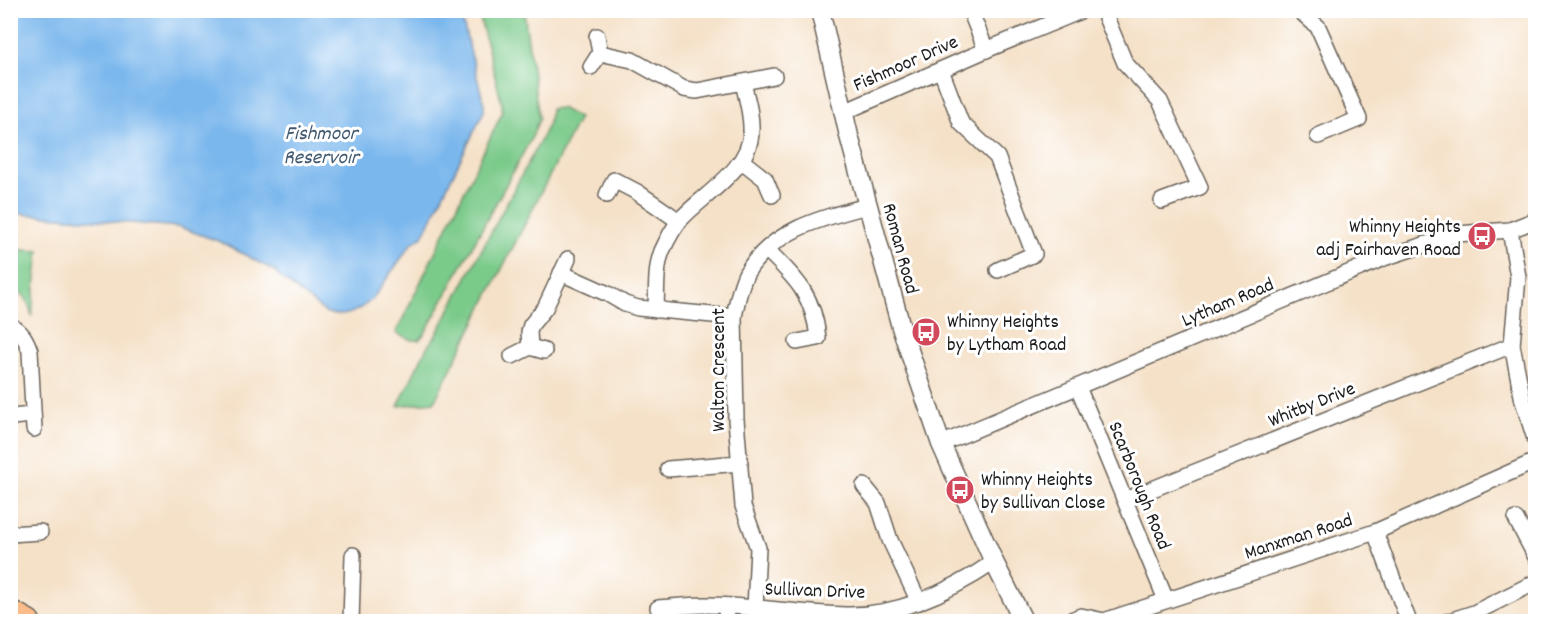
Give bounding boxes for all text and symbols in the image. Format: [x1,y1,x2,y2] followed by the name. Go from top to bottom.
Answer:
[849,29,963,100] street label: Fishmoor Drive
[283,120,361,174] water label: Fishmoor Reservoir
[874,200,925,297] street label: Roman Road
[1316,214,1461,265] place label: Whinny Heights adj Fairhaven Road
[1466,220,1498,252] bus stop icon: Whinny Heights adj Fairhaven Road
[1178,272,1279,336] street label: Lytham Road
[706,308,734,432] street label: Walton Crescent
[947,309,1066,360] place label: Whinny Heights by Lytham Road
[910,316,942,348] bus stop icon: Whinny Heights by Lytham Road
[1264,376,1360,436] street label: Whitby Drive
[1100,418,1177,554] street label: Scarborough Road
[981,467,1105,518] place label: Whinny Heights by Sullivan Close
[944,474,976,506] bus stop icon: Whinny Heights by Sullivan Close
[1241,507,1357,568] street label: Manxman Road
[764,576,866,608] street label: Sullivan Drive

